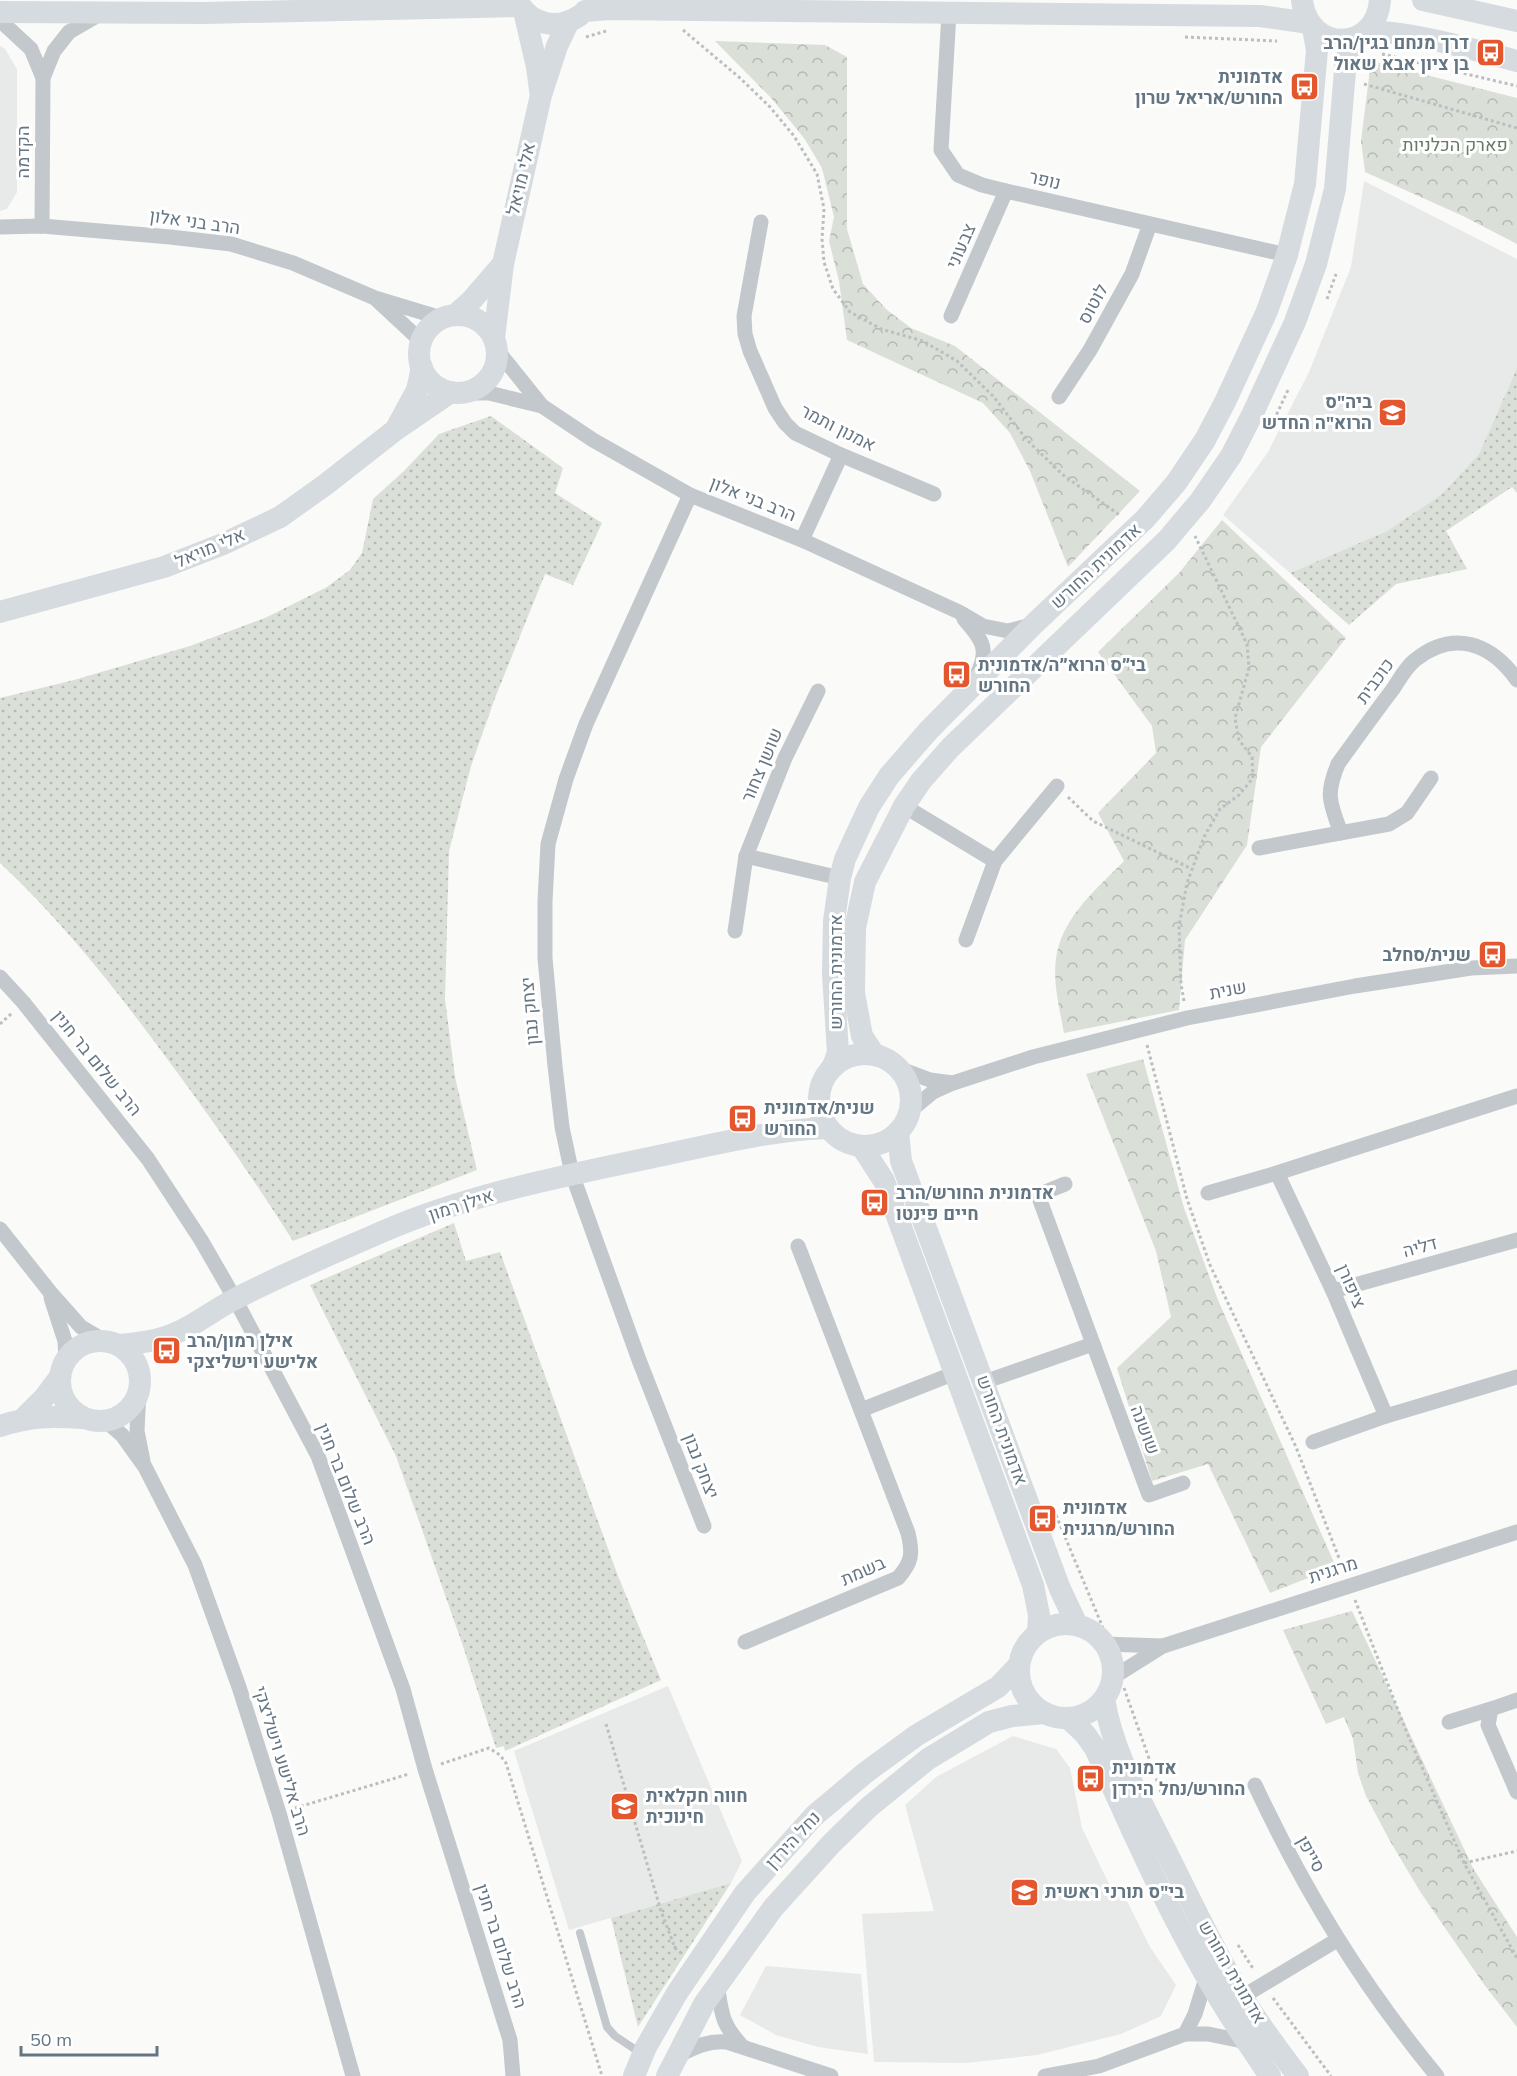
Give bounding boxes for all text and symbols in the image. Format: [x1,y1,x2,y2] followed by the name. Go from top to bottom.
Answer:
[1324,31,1469,75] place label: דרך מנחם בגין/הרב בן ציון אבא שאול
[1474,37,1506,69] bus stop icon: דרך מנחם בגין/הרב בן ציון אבא שאול
[1135,65,1283,109] place label: אדמונית החורש/אריאל שרון
[1288,71,1320,103] bus stop icon: אדמונית החורש/אריאל שרון
[11,125,34,179] street label: הקדמה
[1402,133,1508,156] park label: פארק הכלניות
[501,140,540,217] street label: אלי מויאל
[1027,165,1063,194] street label: נופר
[148,204,242,239] street label: הרב בני אלון
[940,220,981,272] street label: צבעוני
[1072,280,1113,328] street label: לוטוס
[1262,390,1372,434] place label: ביה"ס הרוא"ה החדש
[1377,396,1409,428] school or university icon: ביה"ס הרוא"ה החדש
[797,399,880,456] street label: אמנון ותמר
[707,471,800,526] street label: הרב בני אלון
[1046,518,1146,613] street label: אדמונית החורש
[171,523,248,573] street label: אלי מויאל
[978,653,1146,697] place label: בי״ס הרוא״ה/אדמונית החורש
[1350,653,1399,708] street label: כוכבית
[941,659,973,691] bus stop icon: בי״ס הרוא״ה/אדמונית החורש
[736,724,787,806] street label: שושן צחור
[824,914,847,1030] street label: אדמונית החורש
[1476,939,1508,971] bus stop icon: שנית/סחלב
[1383,943,1471,966] place label: שנית/סחלב
[1207,975,1249,1004] street label: שנית
[515,976,544,1046] street label: יצחק נבון
[48,1005,147,1120] street label: הרב שלום בר חנין
[764,1096,875,1140] place label: שנית/אדמונית החורש
[727,1102,759,1134] bus stop icon: שנית/אדמונית החורש
[896,1181,1054,1225] place label: אדמונית החורש/הרב חיים פינטו
[426,1183,496,1226] street label: אילן רמון
[859,1187,891,1219] bus stop icon: אדמונית החורש/הרב חיים פינטו
[1400,1231,1440,1262] street label: דליה
[1332,1260,1371,1312] street label: ציפורן
[187,1329,318,1373] place label: אילן רמון/הרב אלישע וישליצקי
[150,1335,182,1367] bus stop icon: אילן רמון/הרב אלישע וישליצקי
[972,1372,1033,1488] street label: אדמונית החורש
[1126,1402,1165,1458] street label: שושנה
[312,1419,381,1548] street label: הרב שלום בר חנין
[678,1430,724,1502] street label: יצחק נבון
[1063,1496,1175,1540] place label: אדמונית החורש/מרגנית
[1026,1502,1058,1534] bus stop icon: אדמונית החורש/מרגנית
[837,1550,889,1590] street label: בשמת
[1305,1551,1360,1588] street label: מרגנית
[249,1683,316,1839] street label: הרב אלישע וישליצקי
[1112,1756,1246,1800] place label: אדמונית החורש/נחל הירדן
[1075,1762,1107,1794] bus stop icon: אדמונית החורש/נחל הירדן
[646,1784,748,1828] place label: חווה חקלאית חינוכית
[609,1790,641,1822] school or university icon: חווה חקלאית חינוכית
[760,1806,825,1873] street label: נחל הירדן
[1292,1831,1331,1876] street label: סייפן
[1008,1876,1040,1908] school or university icon: בי"ס תורני ראשית
[1045,1880,1184,1903] place label: בי"ס תורני ראשית
[471,1881,532,2011] street label: הרב שלום בר חנין
[1194,1916,1271,2028] street label: אדמונית החורש
[21,2019,158,2057] scale bar
[30,2028,72,2051] text: 50 m

